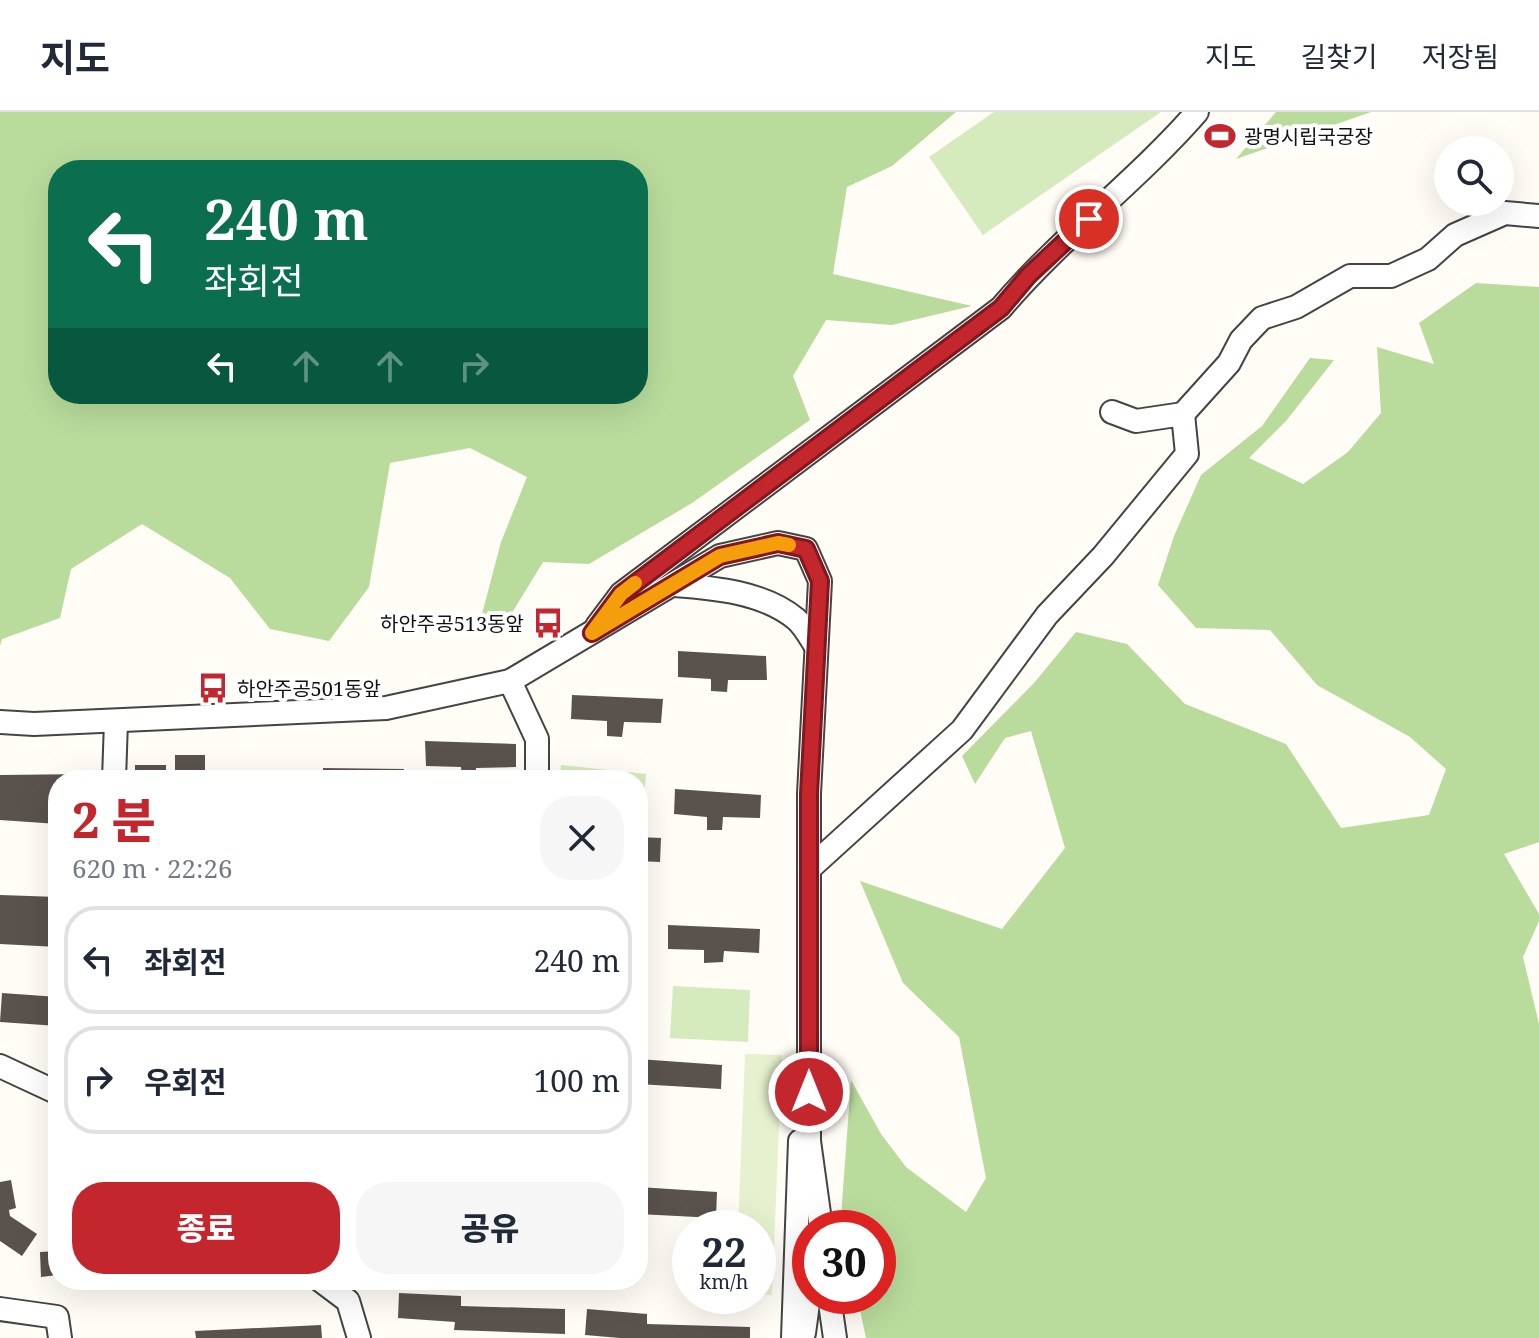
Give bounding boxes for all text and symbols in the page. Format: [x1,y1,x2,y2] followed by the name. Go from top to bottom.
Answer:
[40,31,110,83] text: 지도
[1205,37,1256,75] text: 지도
[1300,37,1378,75] text: 길찾기
[1422,37,1499,75] text: 저장됨
[1203,119,1237,153] sports icon: 광명시립국궁장
[1244,123,1373,150] place label: 광명시립국궁장
[1434,136,1514,216] map controls
[1434,136,1514,216] button: search
[204,180,369,256] text: 240 m
[1055,185,1123,253] pin
[72,192,176,296] icon: left
[1067,197,1111,241] icon: arrive
[204,256,303,305] text: 좌회전
[200,344,244,388] icon: left
[284,344,328,388] icon: ahead
[368,344,412,388] icon: ahead
[452,344,496,388] icon: right
[531,606,565,640] bus stop icon: 하안주공513동앞
[380,610,524,637] place label: 하안주공513동앞
[196,671,230,705] bus stop icon: 하안주공501동앞
[237,675,381,702] place label: 하안주공501동앞
[72,787,156,852] text: 2 분
[540,796,624,880] button: close
[72,850,233,886] text: 620 m · 22:26
[76,938,120,982] icon: left
[534,940,620,981] text: 240 m
[144,941,227,982] text: 좌회전
[767,1050,851,1134] position arrow
[76,1058,120,1102] icon: right
[534,1060,620,1101] text: 100 m
[144,1061,227,1102] text: 우회전
[72,1182,340,1274] button: 종료
[356,1182,624,1274] button: 공유
[792,1210,896,1314] speed limit sign: 30
[701,1224,747,1279] text: 22
[699,1268,749,1295] text: km/h

